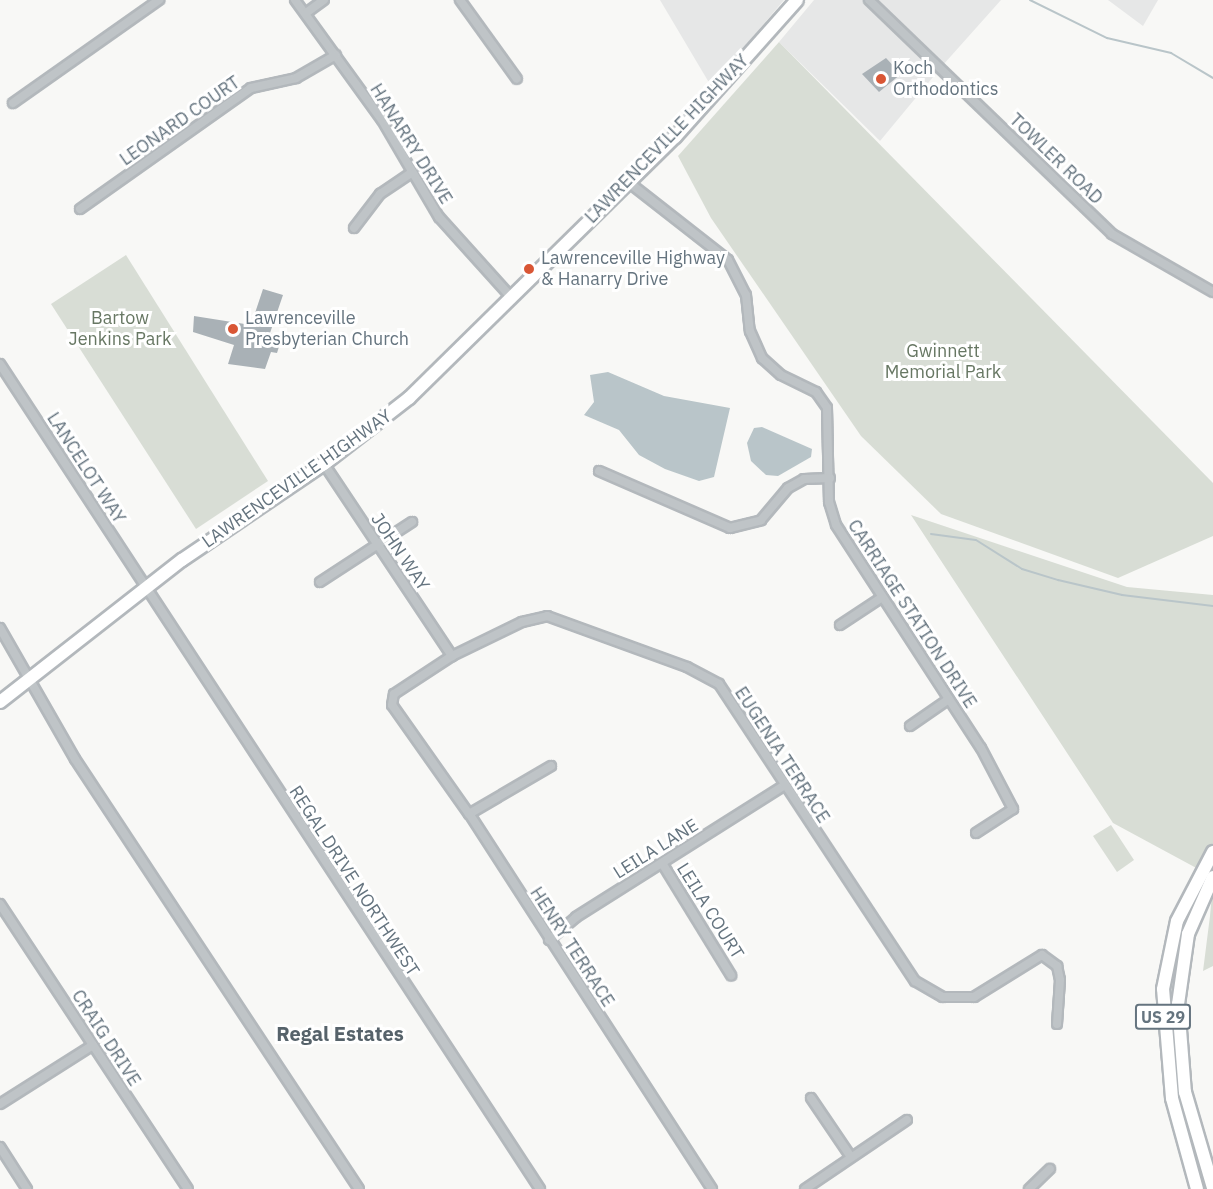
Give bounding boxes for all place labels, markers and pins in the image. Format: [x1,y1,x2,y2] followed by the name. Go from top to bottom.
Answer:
[893,58,998,100] place label: Koch Orthodontics
[874,72,888,86] marker: Koch Orthodontics
[541,248,725,290] place label: Lawrenceville Highway & Hanarry Drive
[522,262,536,276] marker: Lawrenceville Highway & Hanarry Drive
[245,308,409,350] place label: Lawrenceville Presbyterian Church
[226,322,240,336] marker: Lawrenceville Presbyterian Church

